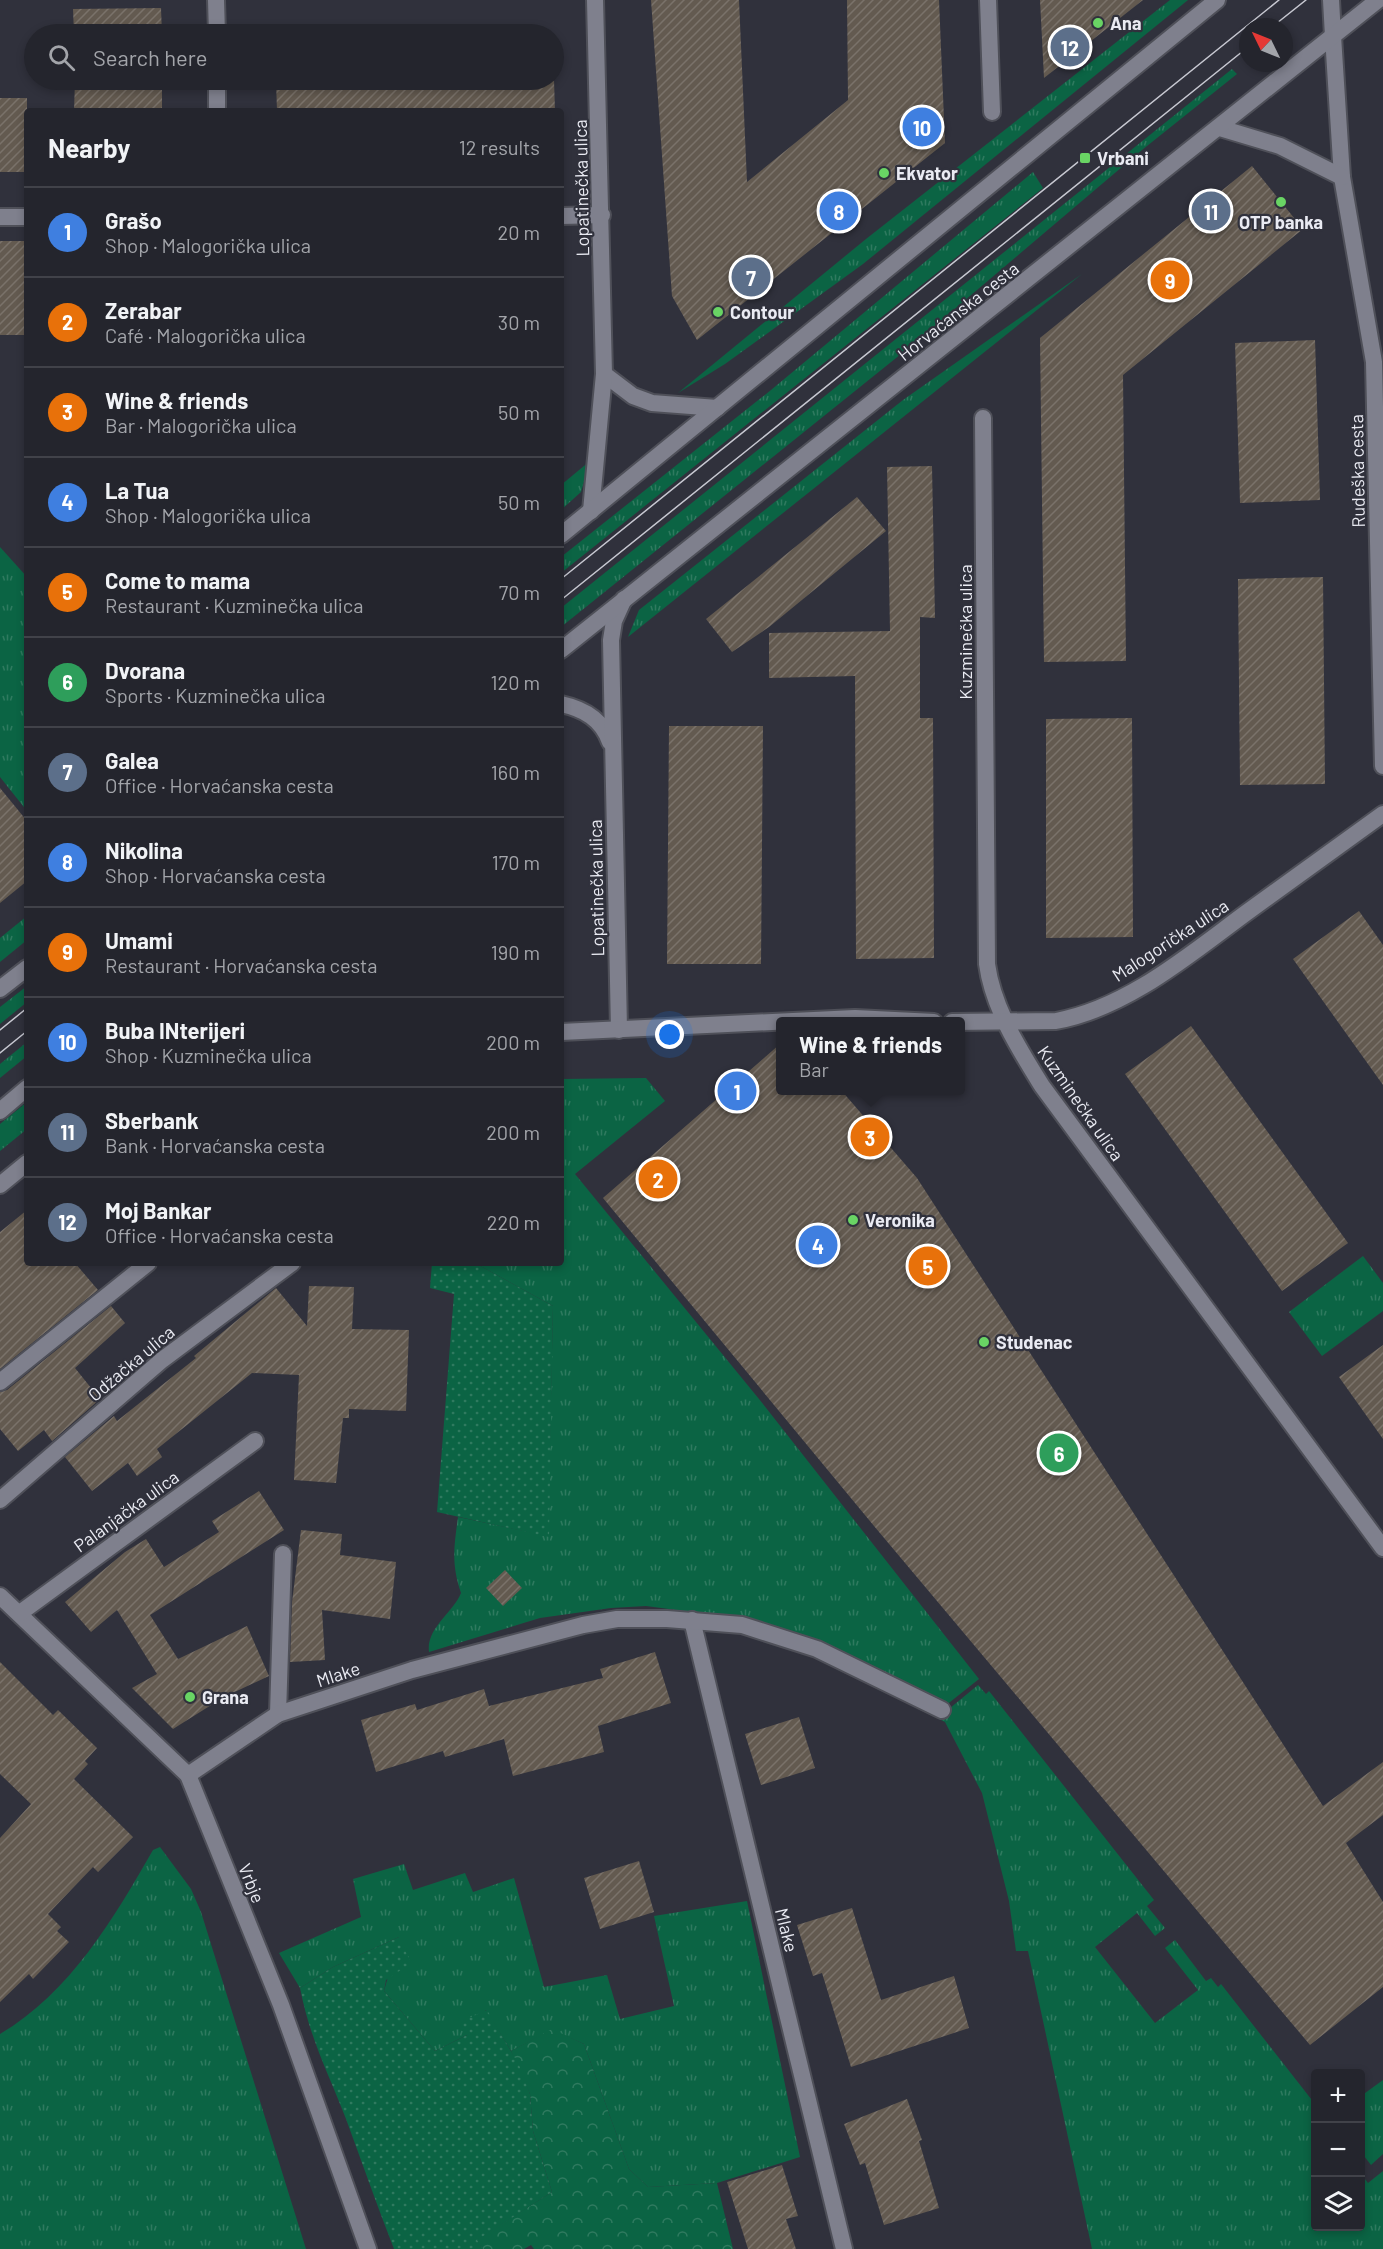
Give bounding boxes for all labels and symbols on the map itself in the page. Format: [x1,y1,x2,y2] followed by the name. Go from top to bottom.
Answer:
[1110,12,1141,34] place label: Ana
[1091,16,1105,30] marker: Ana
[1239,18,1293,72] north arrow
[1050,24,1090,70] pin: 12
[902,104,942,150] pin: 10
[569,119,593,257] street label: Lopatinečka ulica
[1097,147,1149,169] place label: Vrbani
[1078,151,1092,165] marker: Vrbani
[896,162,958,184] place label: Ekvator
[877,166,891,180] marker: Ekvator
[820,188,858,234] pin: 8
[1192,188,1230,234] pin: 11
[1274,195,1288,209] marker: OTP banka
[1239,211,1323,233] place label: OTP banka
[732,254,771,300] pin: 7
[893,257,1023,365] street label: Horvaćanska cesta
[1150,258,1190,302] pin: 9
[730,301,794,323] place label: Contour
[711,305,725,319] marker: Contour
[1345,414,1369,528] street label: Rudeška cesta
[954,564,976,700] street label: Kuzminečka ulica
[584,819,608,957] street label: Lopatinečka ulica
[1108,894,1232,986] street label: Malogorička ulica
[655,1020,684,1049] your location
[1033,1041,1129,1165] street label: Kuzminečka ulica
[718,1068,756,1114] pin: 1
[850,1114,890,1160] pin: 3
[638,1156,678,1202] pin: 2
[865,1209,935,1231] place label: Veronika
[846,1213,860,1227] marker: Veronika
[798,1222,838,1268] pin: 4
[908,1244,948,1288] pin: 5
[83,1320,179,1406] street label: Odžačka ulica
[996,1331,1073,1353] place label: Studenac
[977,1335,991,1349] marker: Studenac
[1040,1430,1078,1476] pin: 6
[69,1466,183,1556] street label: Palanjačka ulica
[313,1657,363,1691] street label: Mlake
[202,1686,249,1708] place label: Grana
[183,1690,197,1704] marker: Grana
[234,1860,270,1906] street label: Vrbje
[771,1906,803,1954] street label: Mlake

